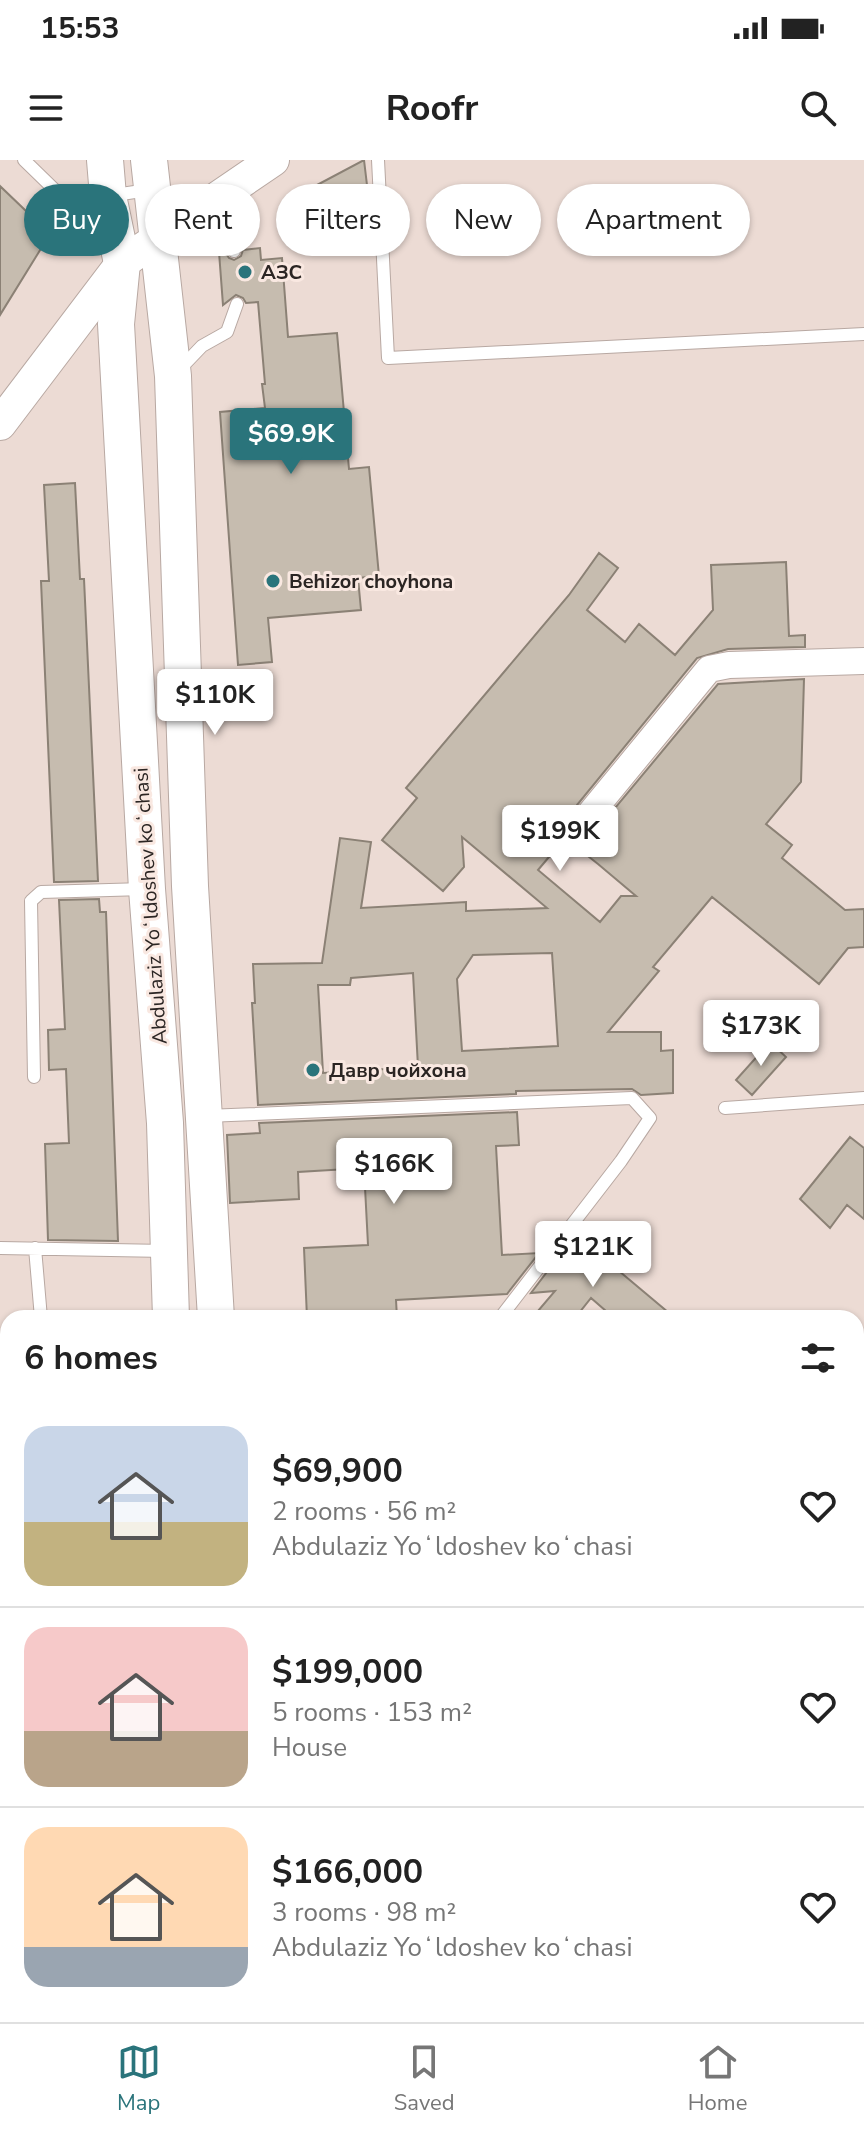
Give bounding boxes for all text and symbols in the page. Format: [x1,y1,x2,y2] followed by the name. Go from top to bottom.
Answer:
[40,8,119,49] text: 15:53
[386,84,478,133] text: Roofr
[24,86,68,130] icon: menu
[796,86,840,130] icon: search
[24,184,129,256] chip: Buy
[145,184,260,256] chip: Rent
[276,184,410,256] chip: Filters
[426,184,541,256] chip: New
[557,184,750,256] chip: Apartment
[261,259,302,286] place label: АЗС
[236,263,254,281] marker: АЗС
[226,408,356,476] pin: $69.9K
[248,416,334,451] text: $69.9K
[289,568,453,595] place label: Behizor choyhona
[264,572,282,590] marker: Behizor choyhona
[159,669,271,737] pin: $110K
[175,677,255,712] text: $110K
[127,767,174,1045] street label: Abdulaziz Yoʻldoshev koʻchasi
[504,805,616,873] pin: $199K
[520,813,600,848] text: $199K
[705,1000,817,1068] pin: $173K
[721,1008,801,1043] text: $173K
[329,1057,467,1084] place label: Давр чойхона
[304,1061,322,1079] marker: Давр чойхона
[338,1138,450,1206] pin: $166K
[354,1146,434,1181] text: $166K
[537,1221,649,1289] pin: $121K
[553,1229,633,1264] text: $121K
[24,1335,158,1381] text: 6 homes
[796,1336,840,1380] icon: filters
[272,1448,403,1494] text: $69,900
[88,1458,184,1554] icon: home
[796,1484,840,1528] icon: heart
[272,1494,456,1529] text: 2 rooms · 56 m²
[272,1529,632,1564] text: Abdulaziz Yoʻldoshev koʻchasi
[272,1649,423,1695] text: $199,000
[88,1659,184,1755] icon: home
[796,1685,840,1729] icon: heart
[272,1695,472,1730] text: 5 rooms · 153 m²
[272,1730,347,1765] text: House
[272,1849,423,1895] text: $166,000
[88,1859,184,1955] icon: home
[796,1885,840,1929] icon: heart
[272,1895,456,1930] text: 3 rooms · 98 m²
[272,1930,632,1965] text: Abdulaziz Yoʻldoshev koʻchasi
[117,2040,161,2118] tab: Map
[394,2040,455,2118] tab: Saved
[688,2040,747,2118] tab: Home

